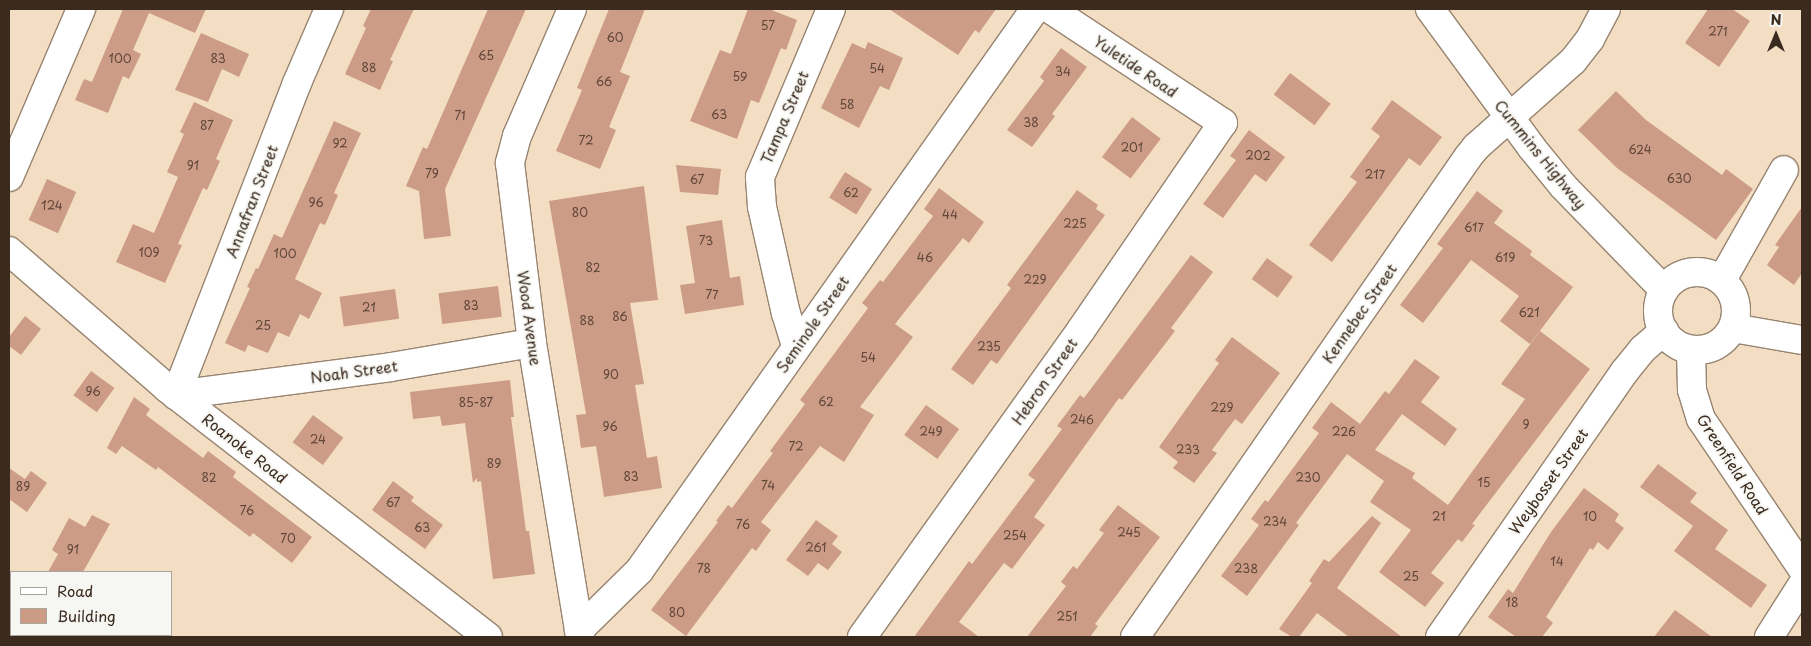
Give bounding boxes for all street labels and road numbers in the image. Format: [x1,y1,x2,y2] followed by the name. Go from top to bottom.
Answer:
[1091,31,1181,101] street label: Yuletide Road
[756,68,812,166] street label: Tampa Street
[1492,96,1590,212] street label: Cummins Highway
[221,142,281,260] street label: Annafran Street
[1318,259,1400,367] street label: Kennebec Street
[514,269,546,367] street label: Wood Avenue
[772,272,852,376] street label: Seminole Street
[1008,334,1080,428] street label: Hebron Street
[309,356,399,386] street label: Noah Street
[199,409,291,487] street label: Roanoke Road
[1694,410,1772,518] street label: Greenfield Road
[1504,424,1592,538] street label: Weybosset Street

